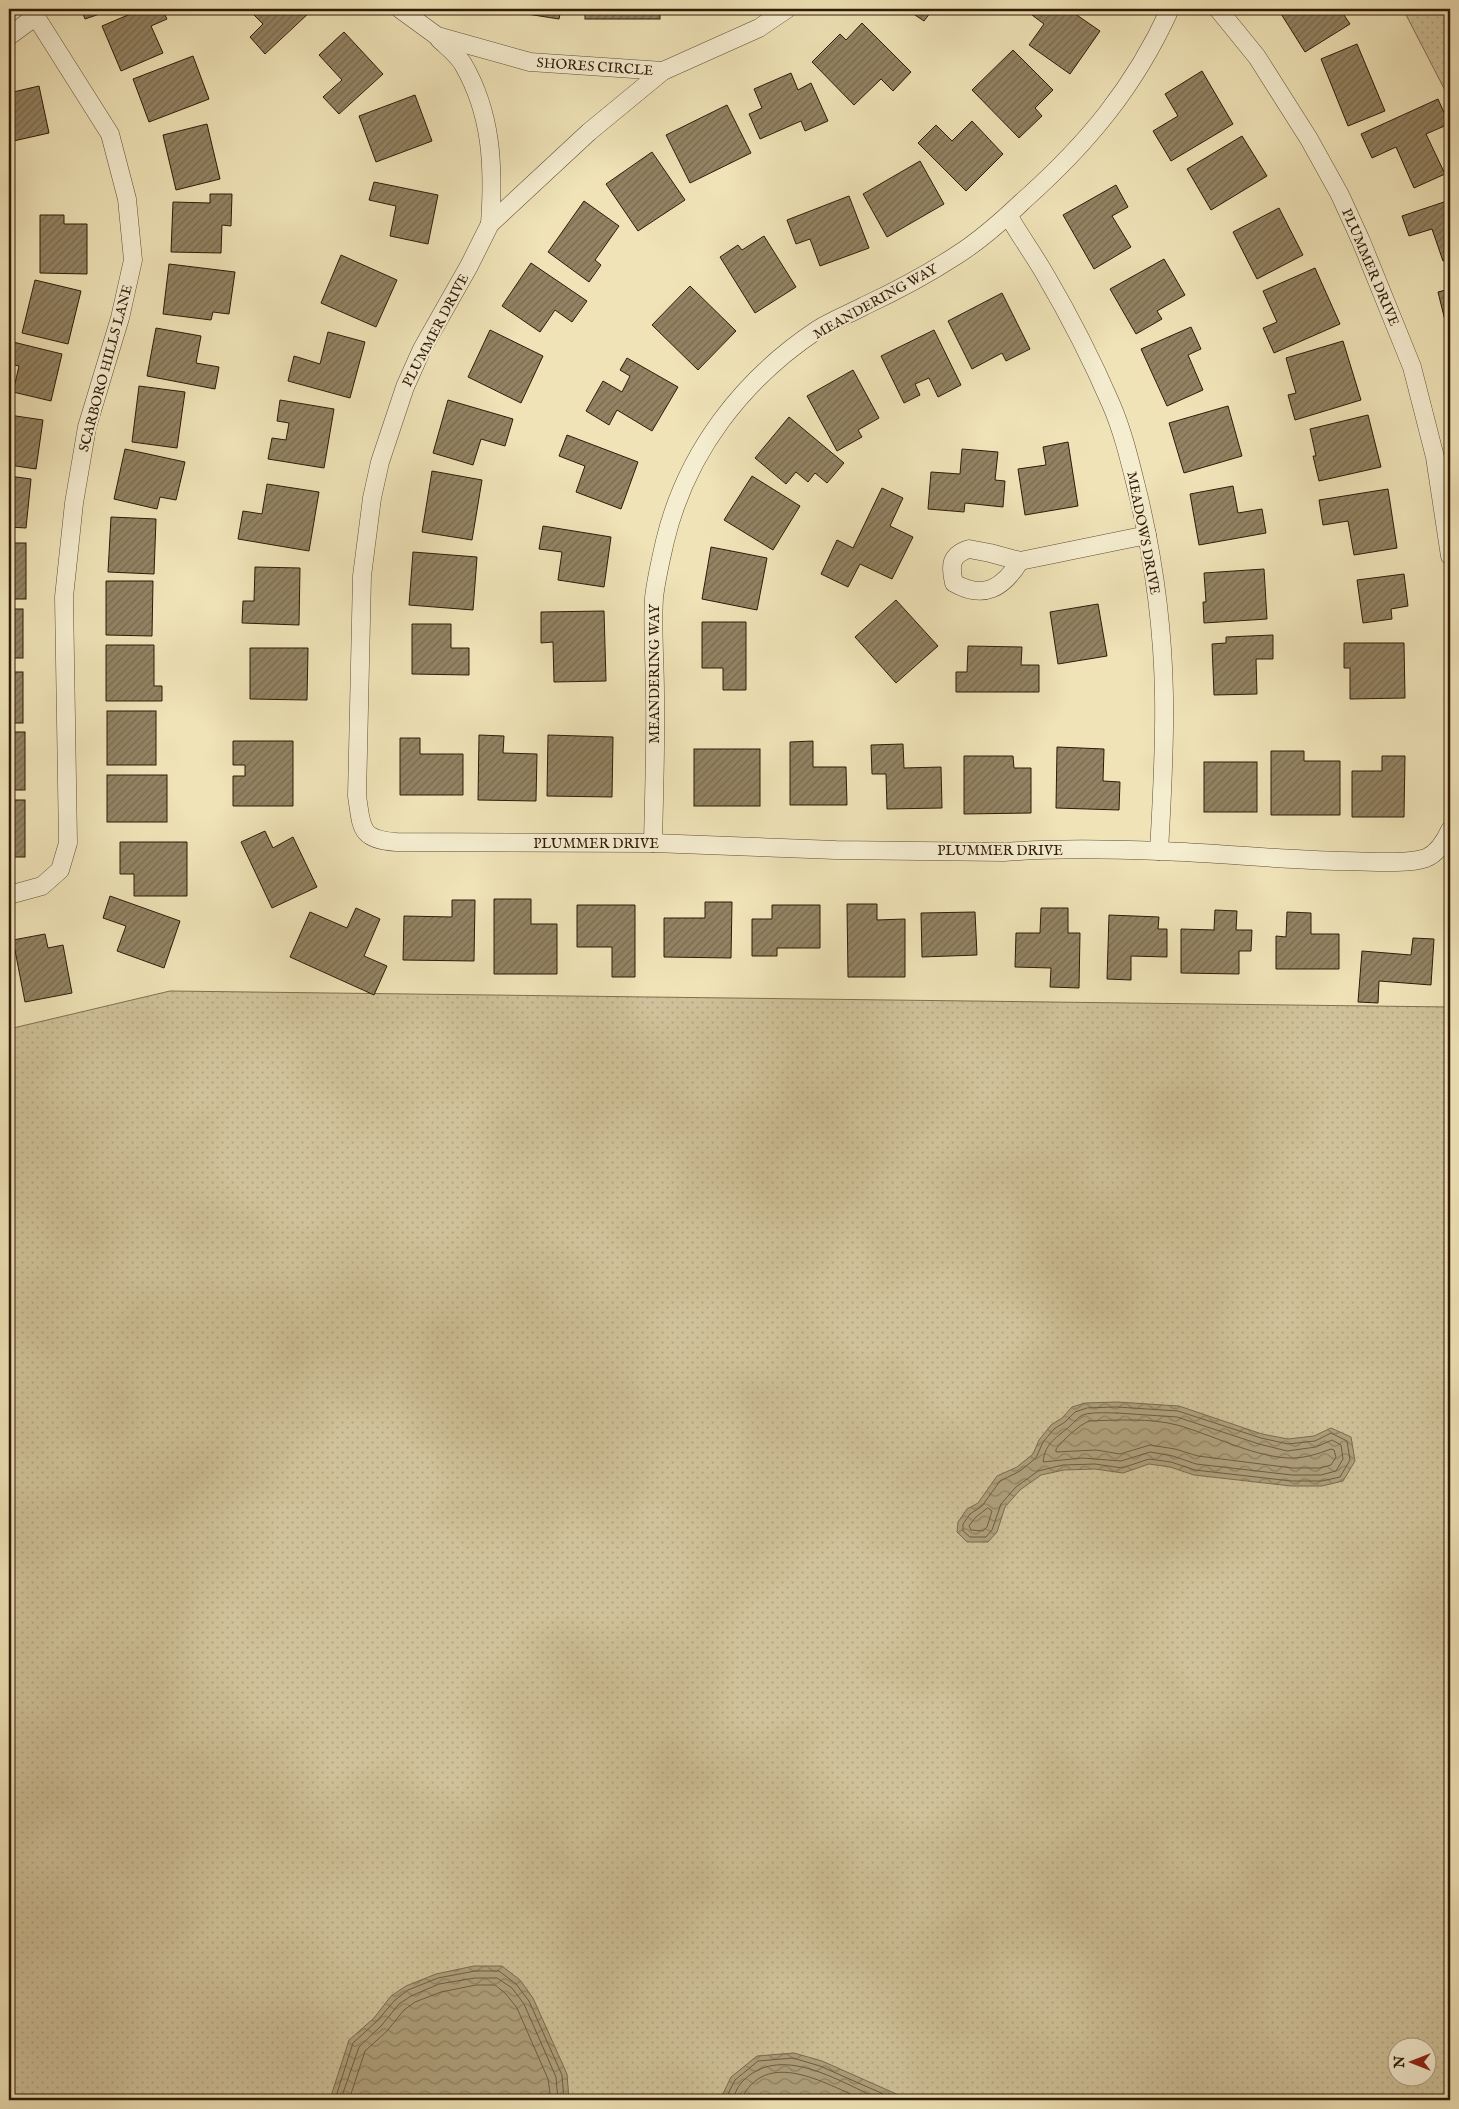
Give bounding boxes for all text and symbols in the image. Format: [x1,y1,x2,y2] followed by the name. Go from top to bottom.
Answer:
[536,54,654,80] street label: SHORES CIRCLE
[1337,206,1403,329] street label: PLUMMER DRIVE
[810,259,942,344] street label: MEANDERING WAY
[398,270,473,390] street label: PLUMMER DRIVE
[75,282,137,454] street label: SCARBORO HILLS LANE
[1122,470,1164,597] street label: MEADOWS DRIVE
[646,603,664,744] street label: MEANDERING WAY
[533,835,659,853] street label: PLUMMER DRIVE
[937,842,1063,860] street label: PLUMMER DRIVE
[1386,2036,1436,2086] north arrow
[1391,2056,1409,2069] text: N

